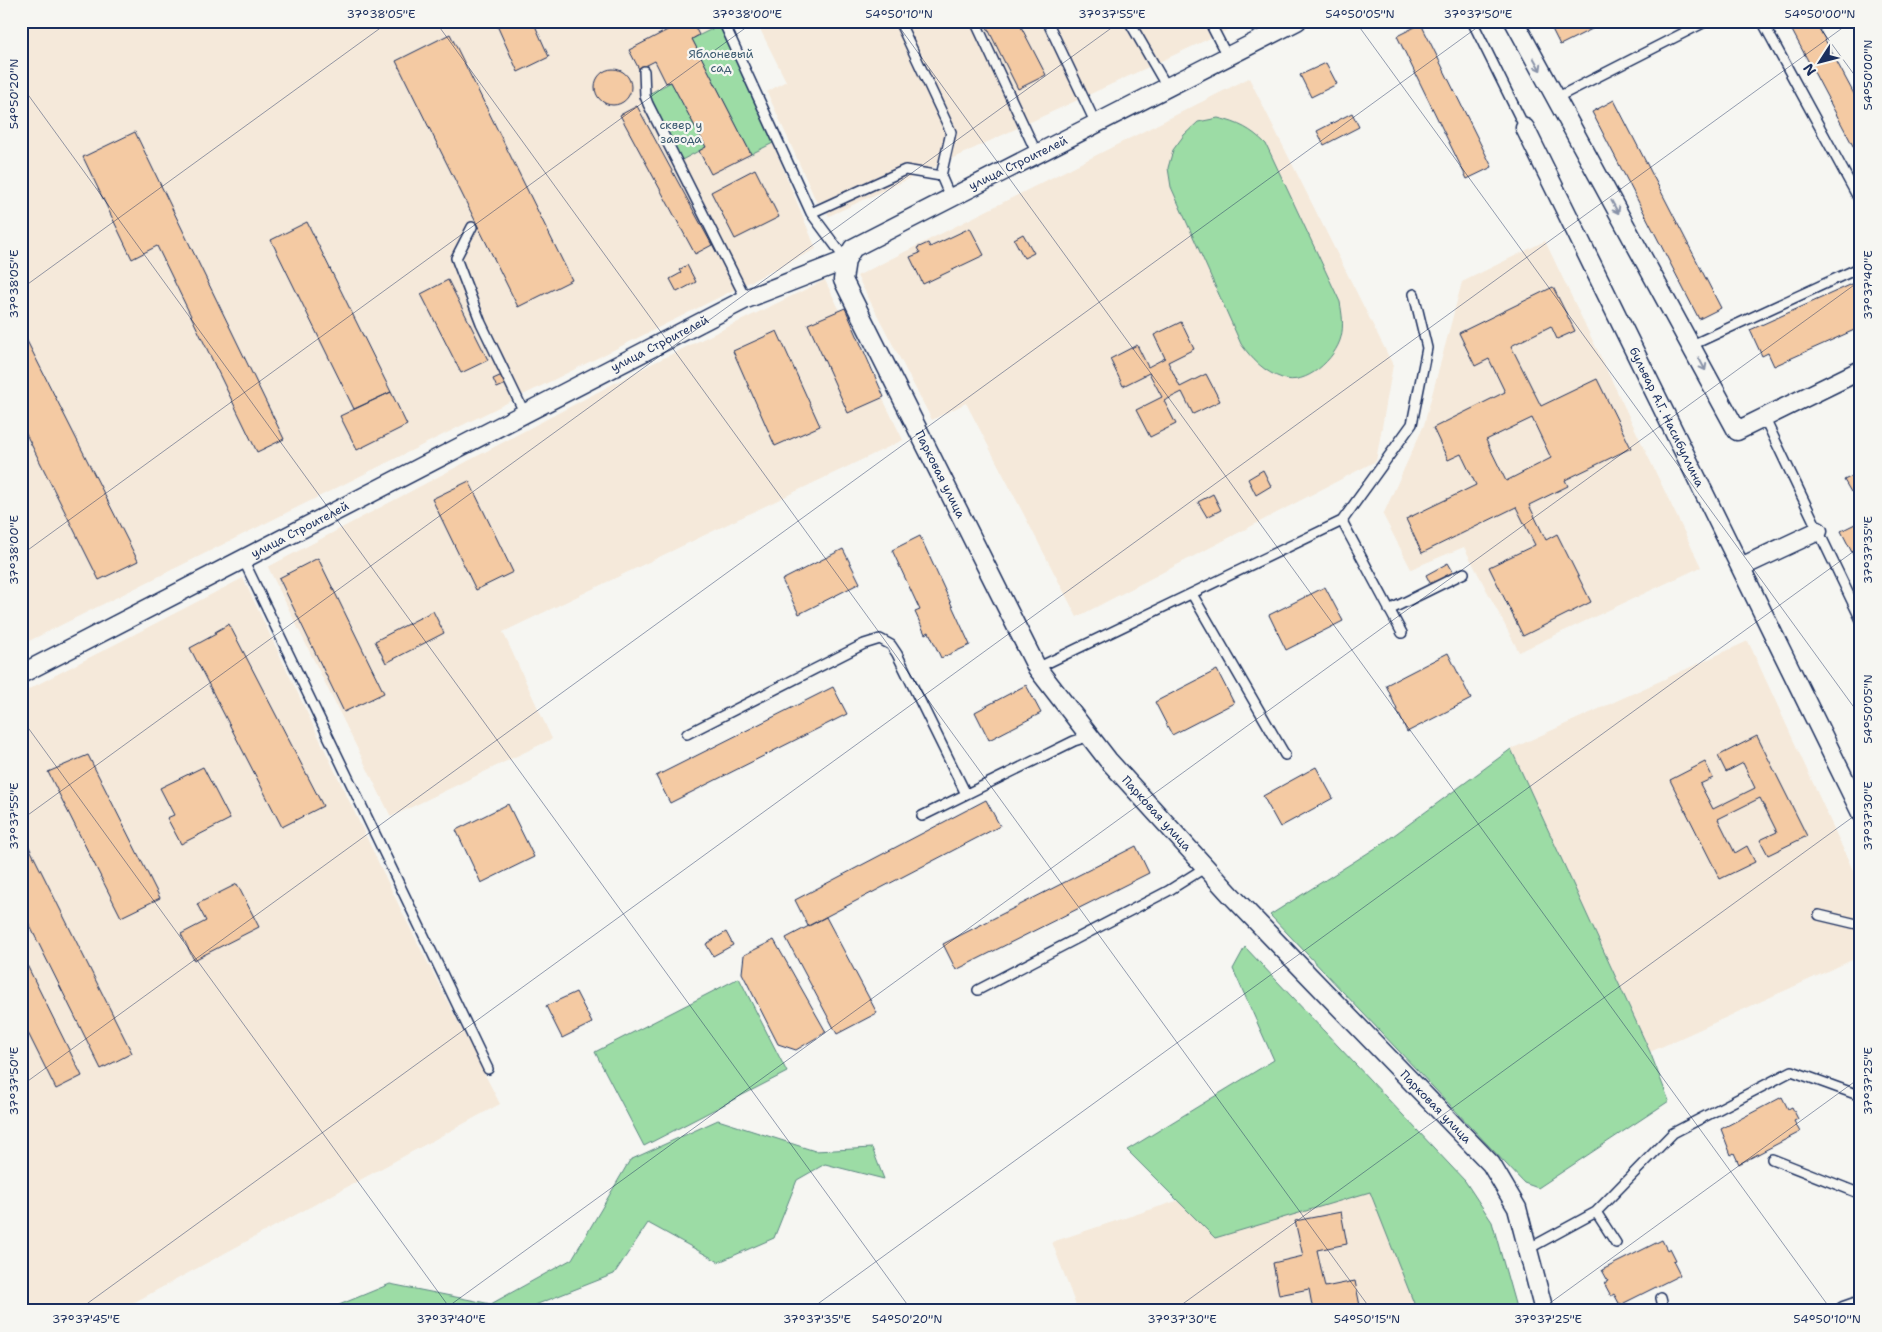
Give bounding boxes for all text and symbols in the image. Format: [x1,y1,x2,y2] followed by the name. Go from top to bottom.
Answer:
[347,6,415,22] text: 37°38'05"E
[712,6,782,22] text: 37°38'00"E
[865,6,933,22] text: 54°50'10"N
[1078,6,1146,22] text: 37°37'55"E
[1325,6,1395,22] text: 54°50'05"N
[1444,6,1512,22] text: 37°37'50"E
[1785,6,1855,22] text: 54°50'00"N
[1794,38,1844,88] north arrow
[1860,40,1876,110] text: 54°50'00"N
[688,46,754,76] park label: Яблоневый сад
[1533,56,1543,71] one-way arrow
[6,59,22,129] text: 54°50'20"N
[1799,60,1820,79] text: N
[660,117,703,147] park label: сквер у завода
[966,132,1070,194] street label: улица Строителей
[1611,199,1621,213] one-way arrow
[6,250,22,318] text: 37°38'05"E
[1860,250,1876,320] text: 37°37'40"E
[608,312,711,376] street label: улица Строителей
[1626,344,1708,490] street label: бульвар А.Г. Насибуллина
[1697,357,1707,372] one-way arrow
[911,428,969,521] street label: Парковая улица
[248,498,352,562] street label: улица Строителей
[6,515,22,585] text: 37°38'00"E
[1860,516,1876,584] text: 37°37'35"E
[1860,674,1876,744] text: 54°50'05"N
[1118,772,1195,855] street label: Парковая улица
[1860,781,1876,851] text: 37°37'30"E
[6,782,22,850] text: 37°37'55"E
[6,1047,22,1115] text: 37°37'50"E
[1860,1047,1876,1115] text: 37°37'25"E
[1397,1067,1475,1147] street label: Парковая улица
[52,1311,120,1327] text: 37°37'45"E
[416,1311,486,1327] text: 37°37'40"E
[783,1311,851,1327] text: 37°37'35"E
[872,1311,942,1327] text: 54°50'20"N
[1147,1311,1217,1327] text: 37°37'30"E
[1334,1311,1400,1327] text: 54°50'15"N
[1514,1311,1582,1327] text: 37°37'25"E
[1793,1311,1861,1327] text: 54°50'10"N

